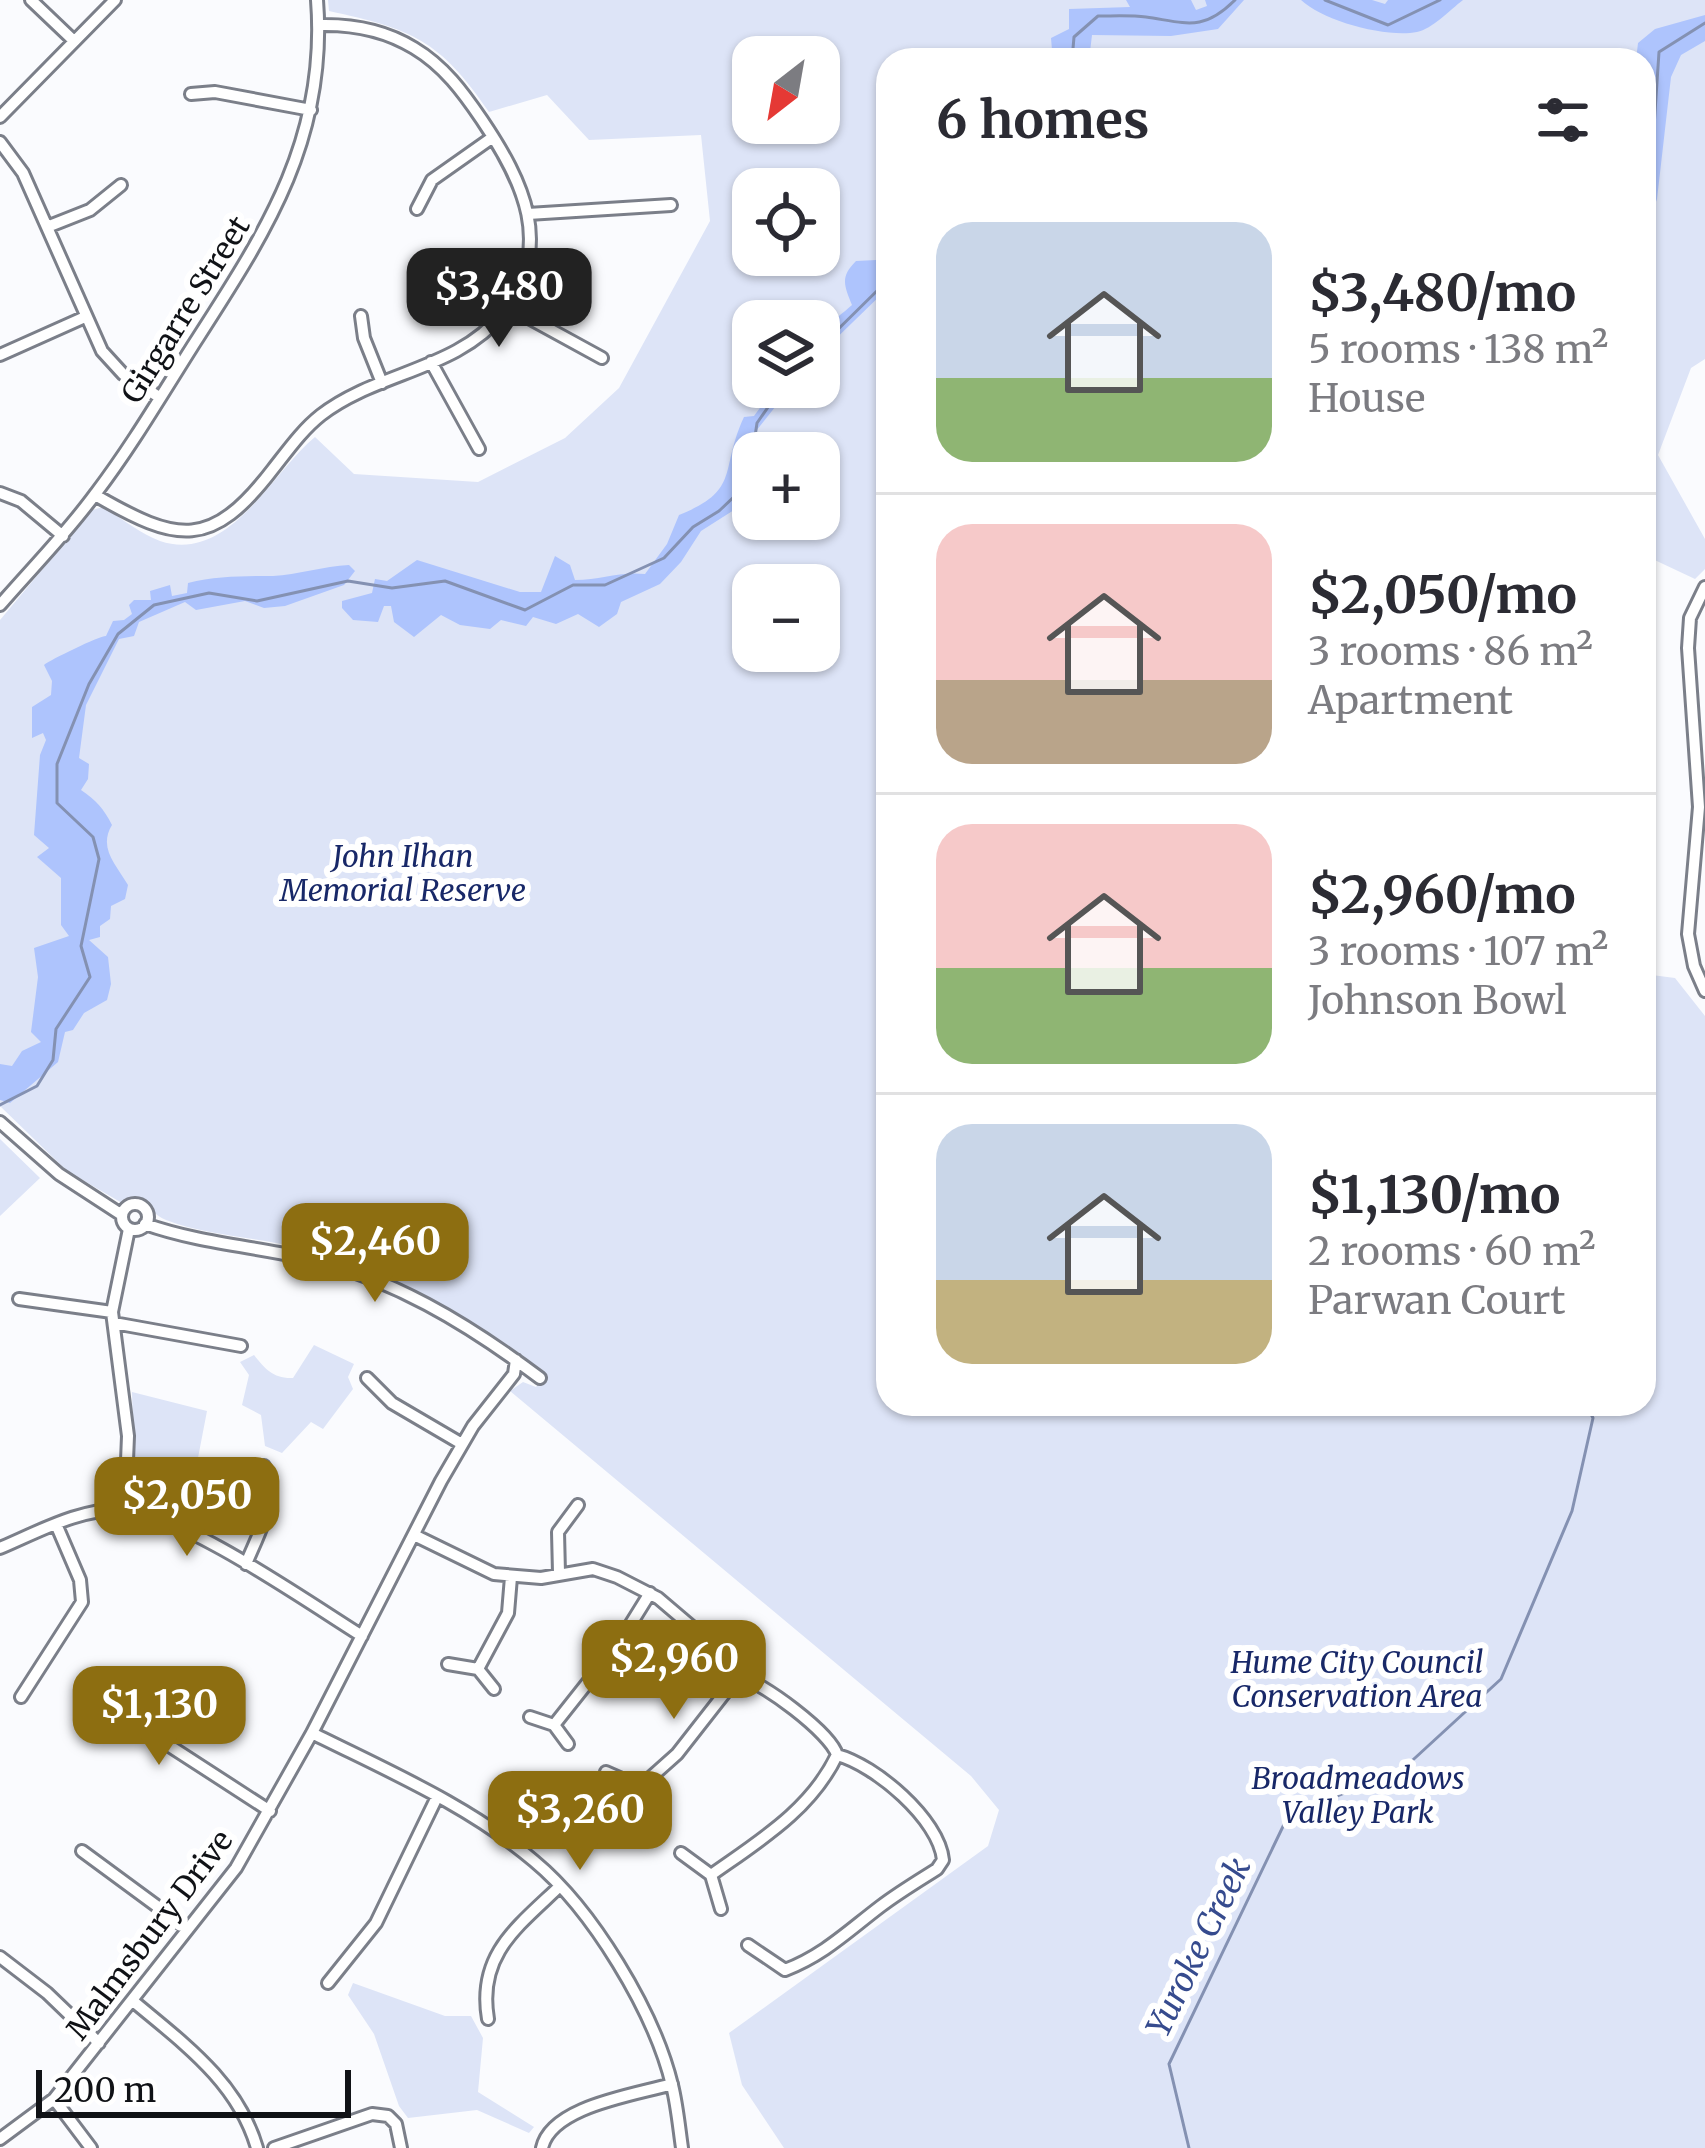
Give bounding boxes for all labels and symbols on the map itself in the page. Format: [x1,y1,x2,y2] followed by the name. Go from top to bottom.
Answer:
[732,36,840,144] north arrow
[113,209,258,410] street label: Girgarre Street
[401,248,597,350] pin: $3,480
[278,837,526,909] park label: John Ilhan Memorial Reserve
[277,1203,473,1305] pin: $2,460
[89,1457,285,1559] pin: $2,050
[576,1620,772,1722] pin: $2,960
[1229,1643,1484,1715] park label: Hume City Council Conservation Area
[61,1666,257,1768] pin: $1,130
[1252,1759,1464,1831] park label: Broadmeadows Valley Park
[482,1771,678,1873] pin: $3,260
[58,1822,240,2047] street label: Malmsbury Drive
[1138,1851,1259,2043] water label: Yuroke Creek
[36,2064,351,2117] scale bar

